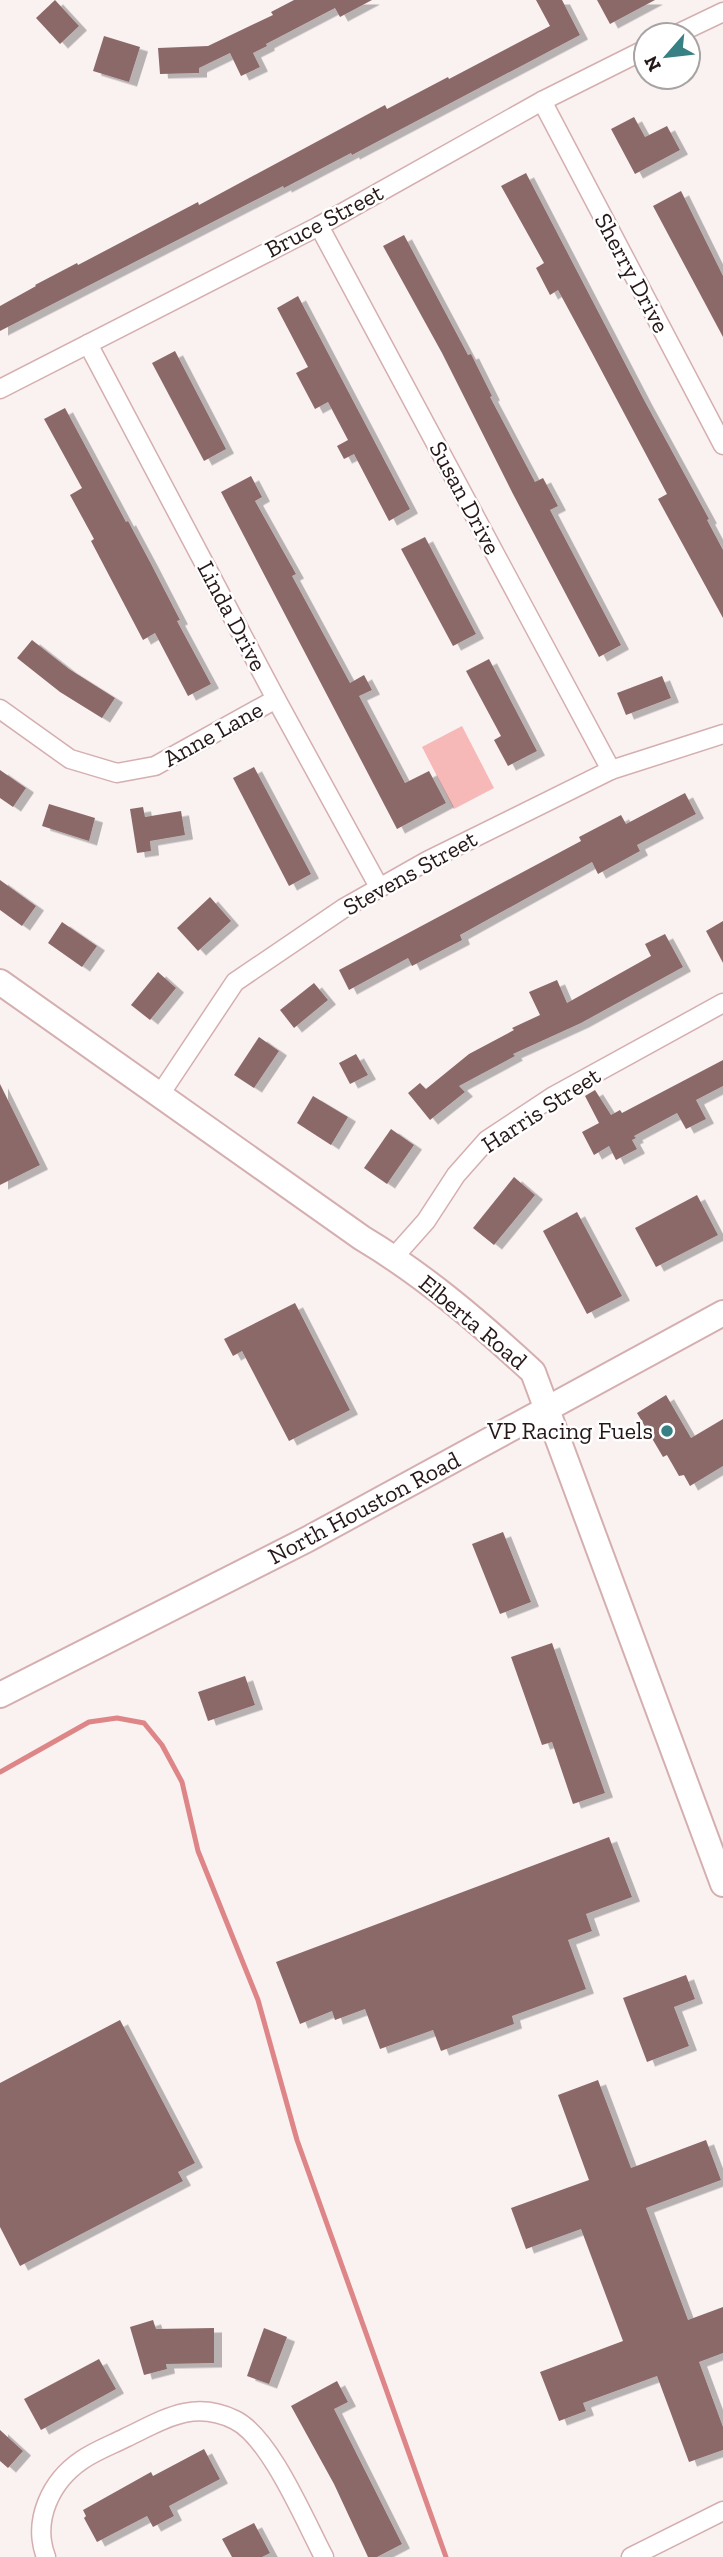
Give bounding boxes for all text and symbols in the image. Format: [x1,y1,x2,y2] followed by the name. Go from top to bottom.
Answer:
[632,21,702,91] north arrow
[639,52,666,76] text: N
[260,177,388,264] street label: Bruce Street
[589,208,676,338] street label: Sherry Drive
[424,436,507,559] street label: Susan Drive
[191,556,273,676] street label: Linda Drive
[158,694,268,773] street label: Anne Lane
[338,824,482,921] street label: Stevens Street
[476,1060,606,1159] street label: Harris Street
[413,1268,533,1375] street label: Elberta Road
[486,1416,653,1445] place label: VP Racing Fuels
[659,1423,675,1439] marker: VP Racing Fuels
[263,1445,465,1570] street label: North Houston Road

